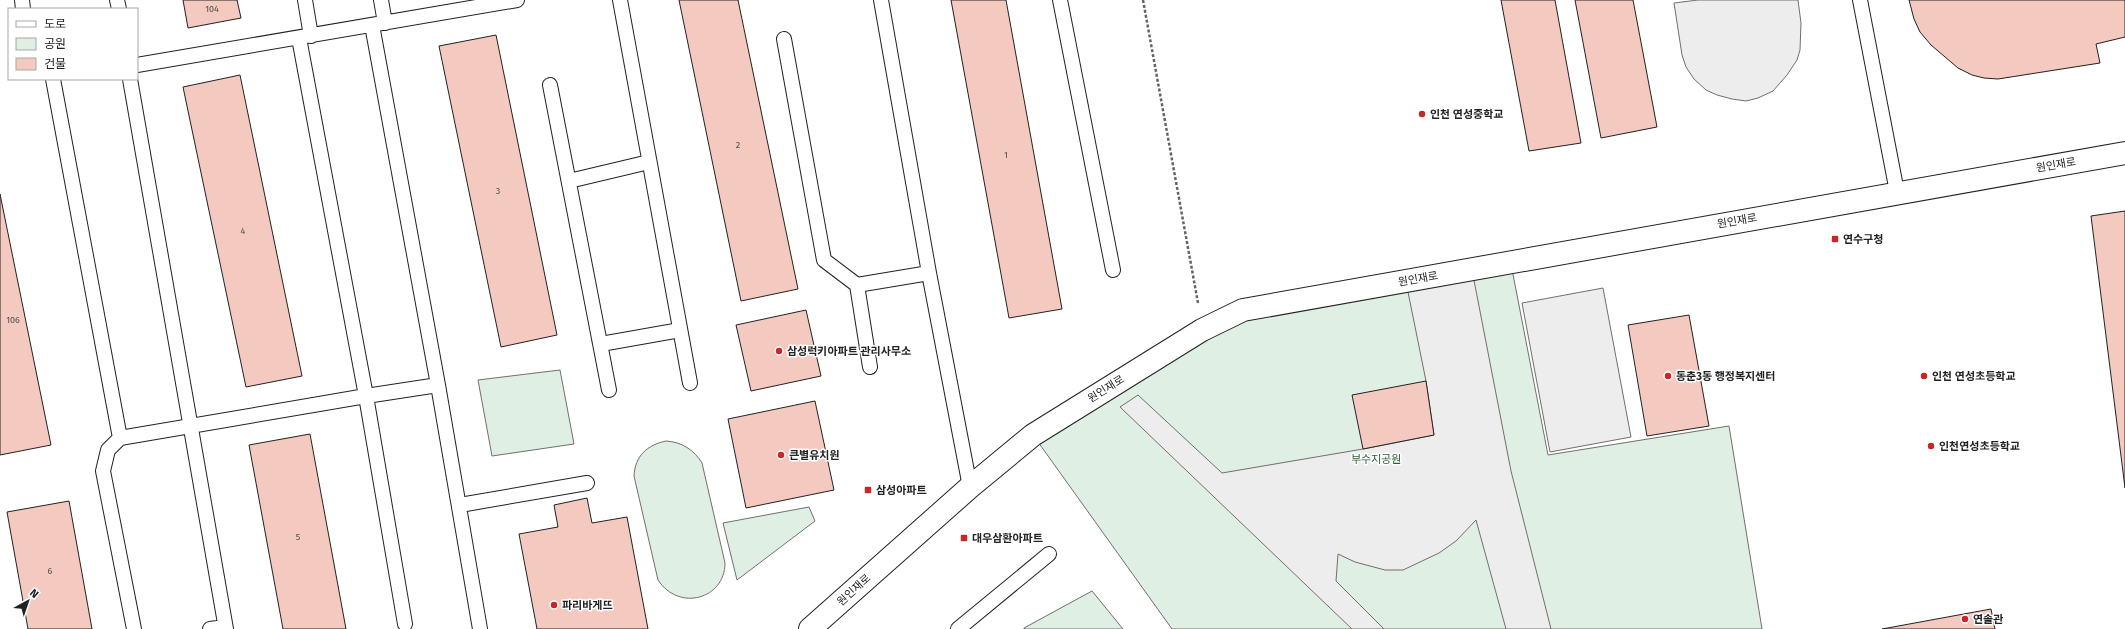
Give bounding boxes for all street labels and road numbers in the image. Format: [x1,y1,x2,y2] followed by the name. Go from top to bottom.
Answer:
[2035,155,2077,175] street label: 원인재로
[1716,211,1758,231] street label: 원인재로
[1397,269,1439,289] street label: 원인재로
[1085,373,1127,405] street label: 원인재로
[835,572,873,608] street label: 원인재로

